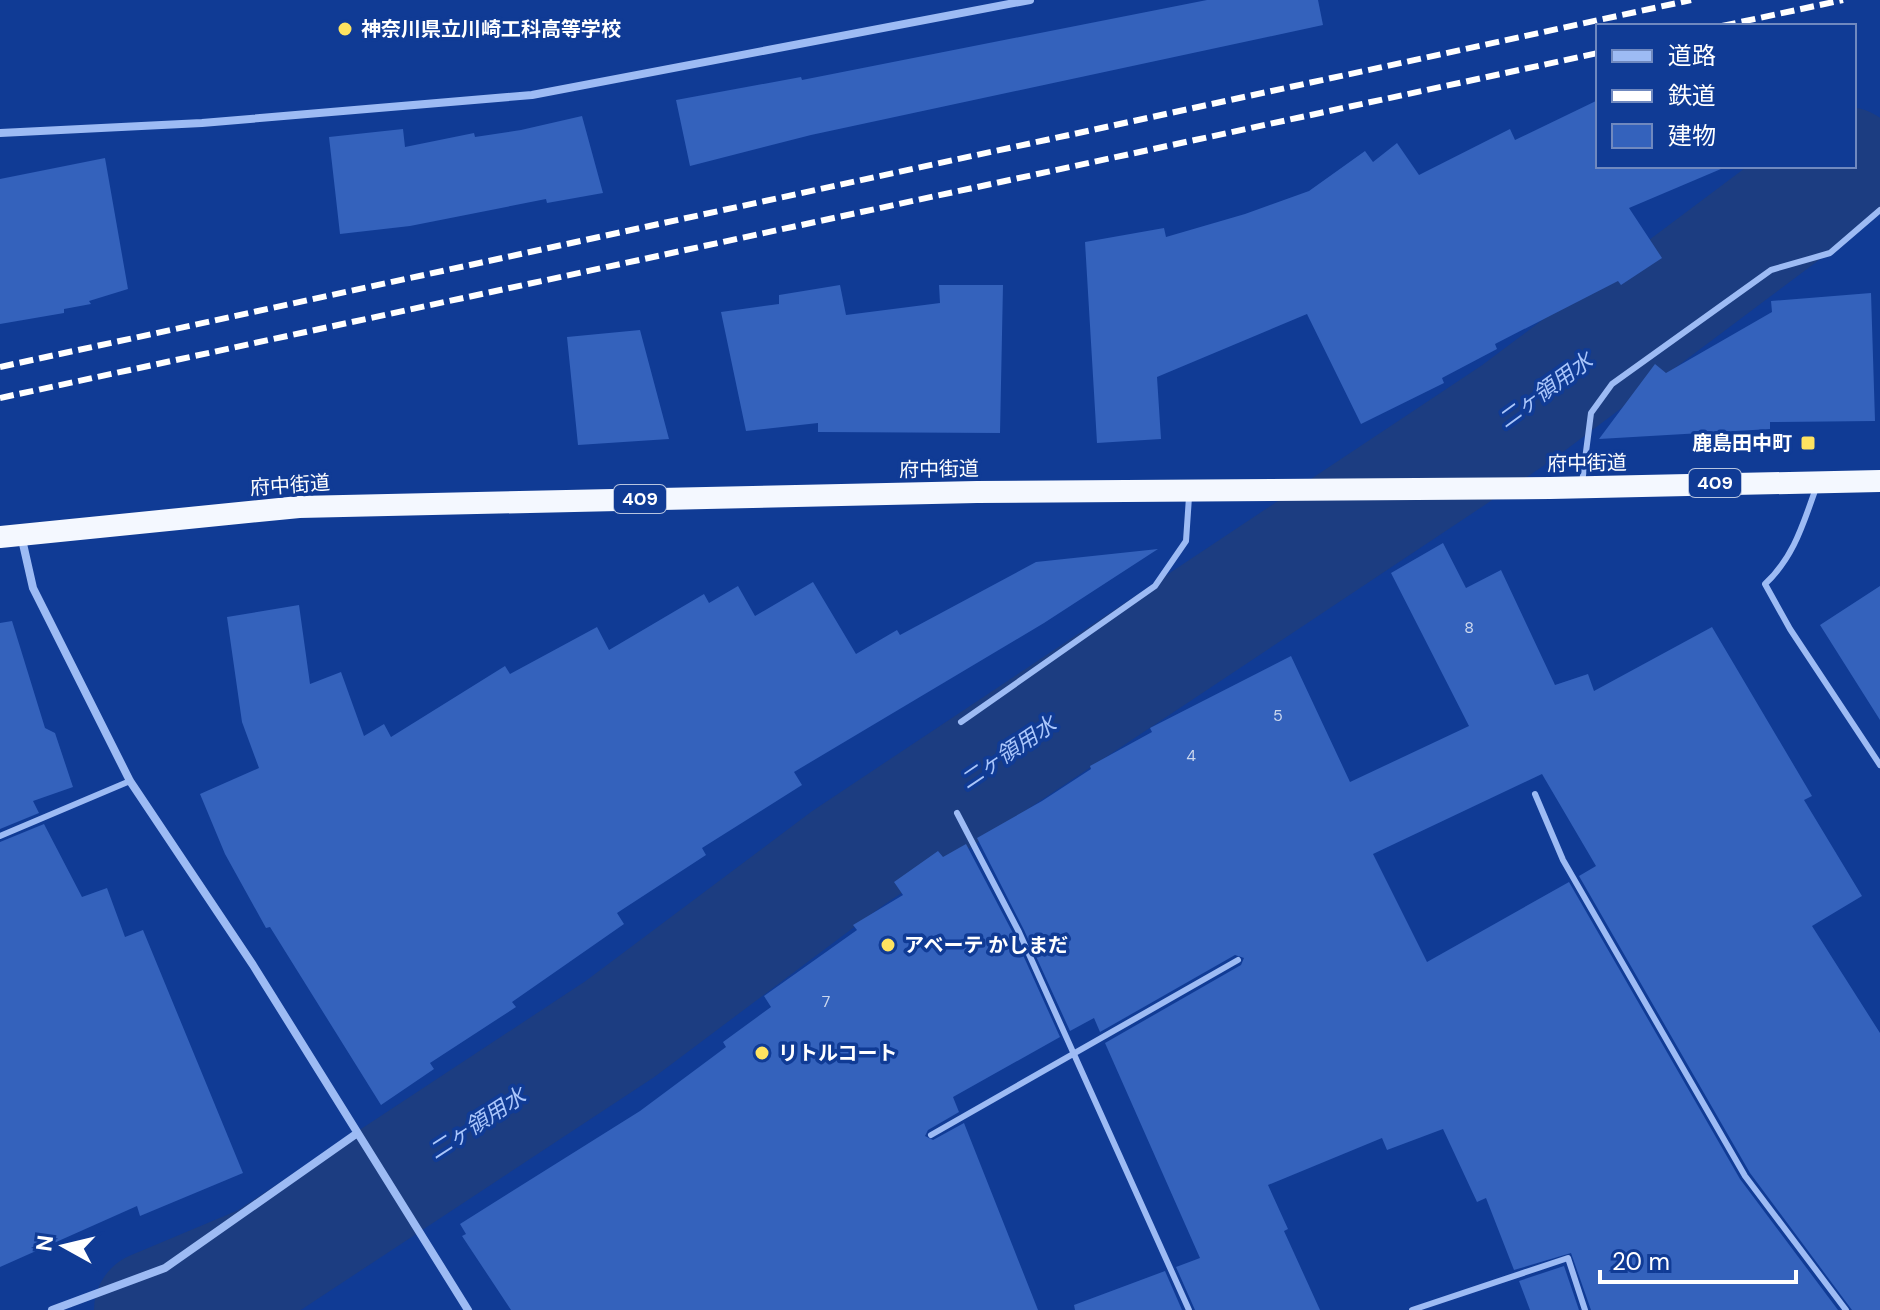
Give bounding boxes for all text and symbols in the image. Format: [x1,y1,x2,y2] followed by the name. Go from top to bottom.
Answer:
[361,16,621,42] place label: 神奈川県立川崎工科高等学校
[336,20,354,38] marker: 神奈川県立川崎工科高等学校
[1596,24,1856,168] legend
[1668,40,1716,71] text: 道路
[1668,80,1716,111] text: 鉄道
[1668,120,1716,151] text: 建物
[1492,345,1600,434] water label: 二ヶ領用水
[1692,430,1792,456] place label: 鹿島田中町
[1799,434,1817,452] marker: 鹿島田中町
[1547,449,1627,477] street label: 府中街道
[899,455,979,483] street label: 府中街道
[249,469,331,501] street label: 府中街道
[1689,469,1741,497] road number: 409
[614,485,666,513] road number: 409
[1464,617,1474,638] house number: 8
[1273,705,1283,726] house number: 5
[955,709,1064,795] water label: 二ヶ領用水
[1186,745,1196,766] house number: 4
[904,932,1068,958] place label: アベーテ かしまだ
[879,936,897,954] marker: アベーテ かしまだ
[822,991,830,1012] house number: 7
[778,1040,898,1066] place label: リトルコート
[753,1044,771,1062] marker: リトルコート
[423,1080,533,1166] water label: 二ヶ領用水
[24,1206,104,1286] north arrow
[29,1233,60,1253] text: N
[1600,1234,1796,1284] scale bar
[1612,1246,1670,1277] text: 20 m

